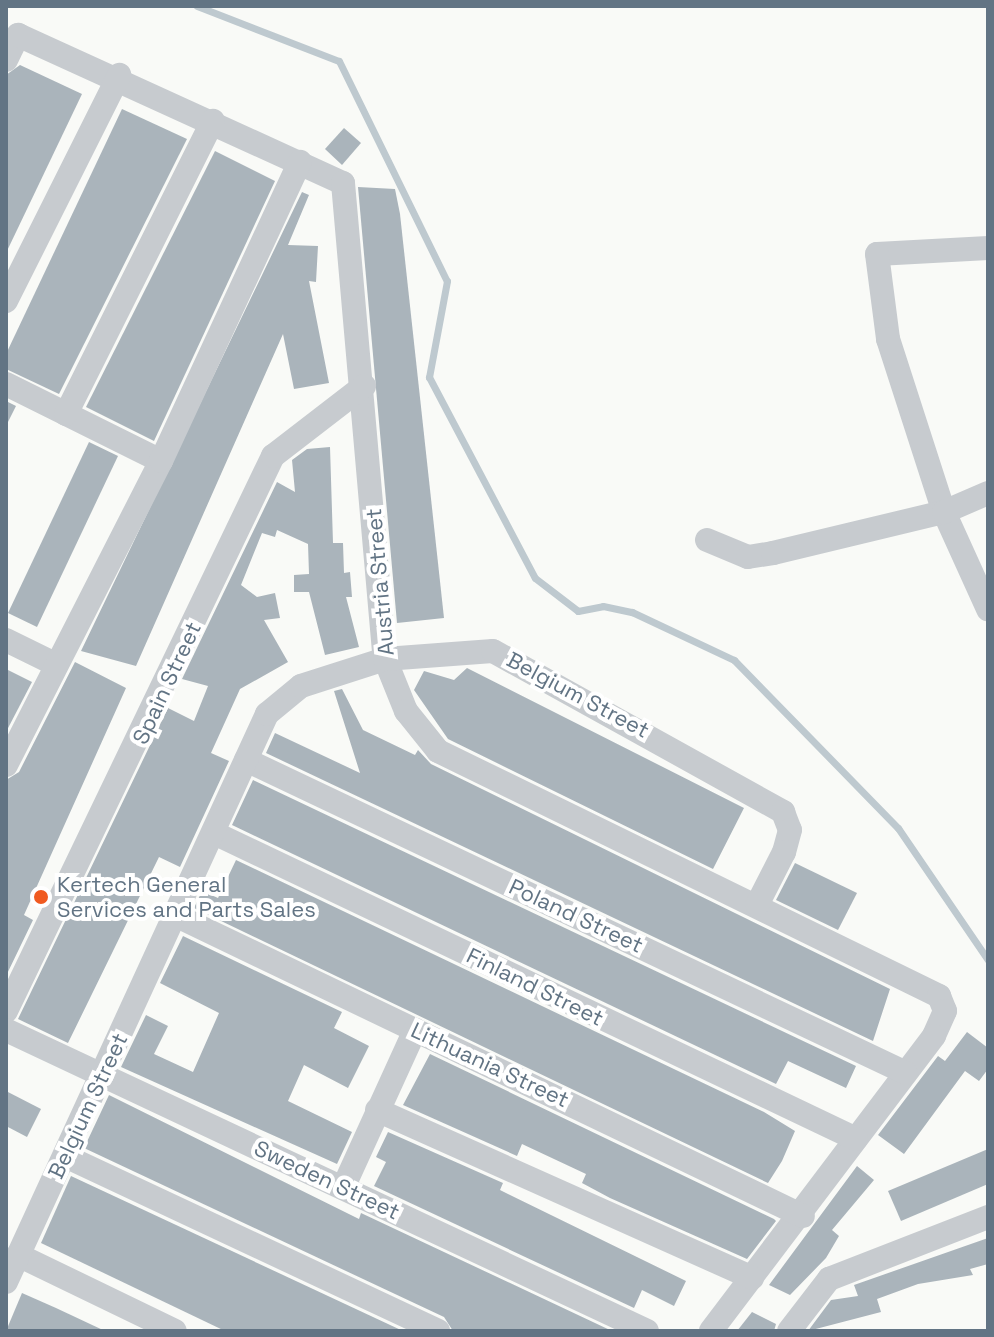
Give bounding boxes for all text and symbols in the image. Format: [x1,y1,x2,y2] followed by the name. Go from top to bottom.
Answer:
[360,507,400,657] street label: Austria Street
[127,618,207,748] street label: Spain Street
[502,646,654,744] street label: Belgium Street
[57,871,316,922] place label: Kertech General Services and Parts Sales
[505,873,647,959] street label: Poland Street
[32,888,50,906] marker: Kertech General Services and Parts Sales
[462,942,608,1032] street label: Finland Street
[407,1017,573,1113] street label: Lithuania Street
[43,1029,133,1183] street label: Belgium Street
[250,1135,404,1225] street label: Sweden Street

